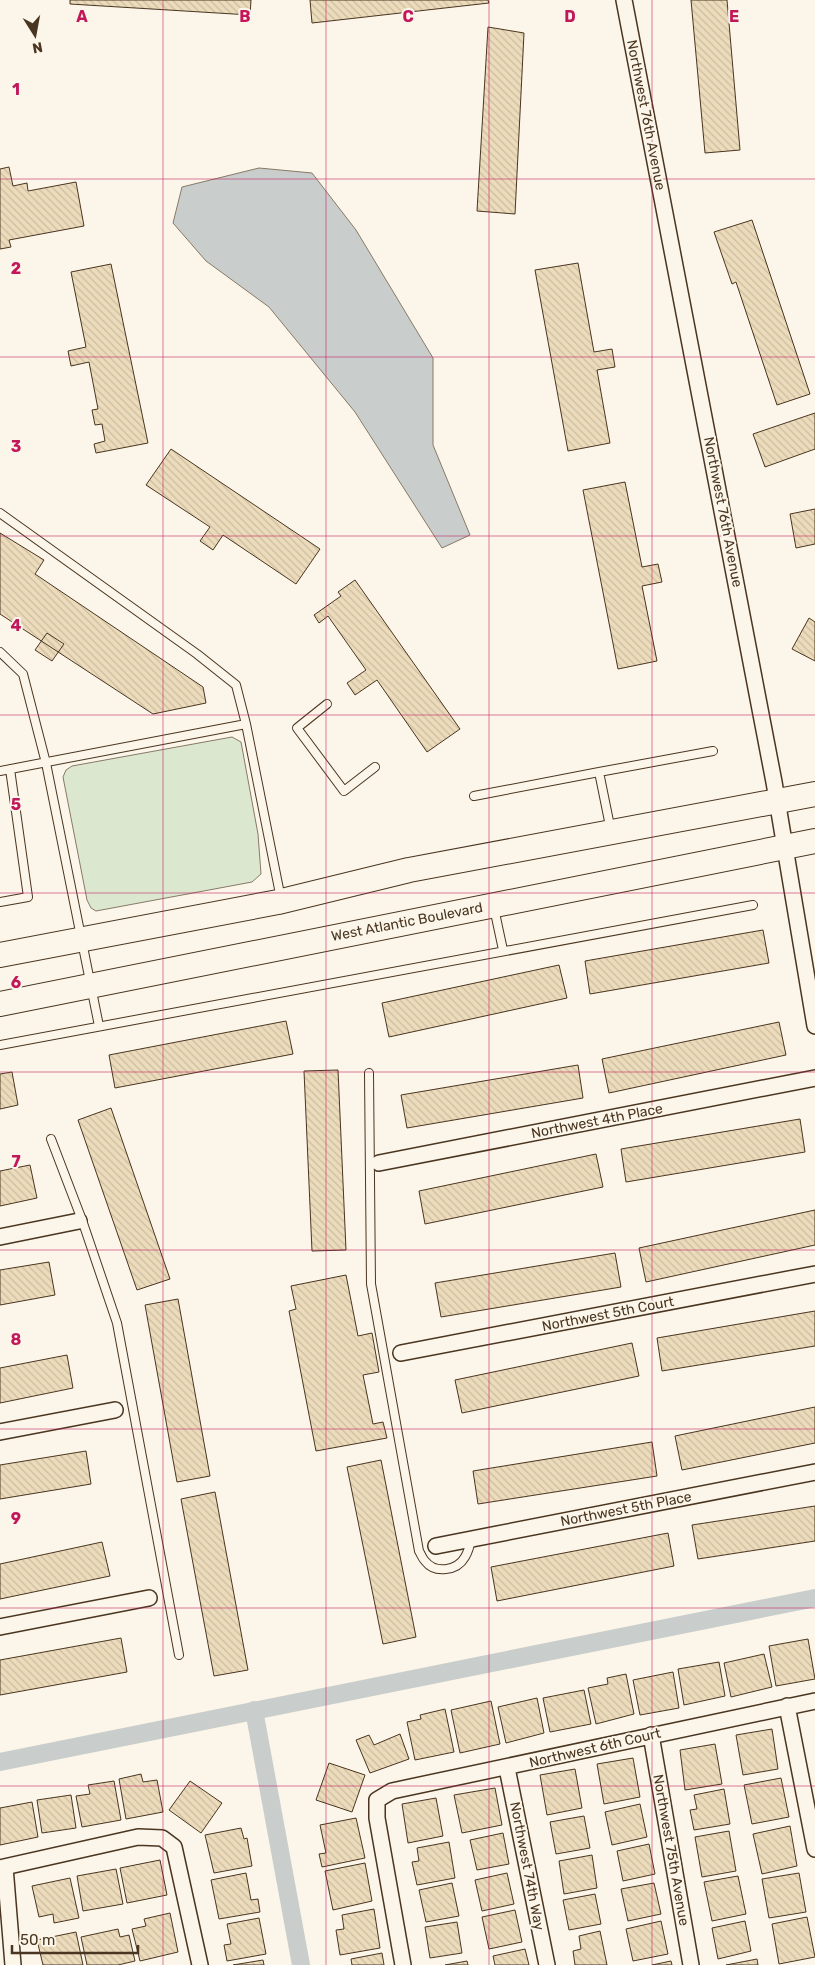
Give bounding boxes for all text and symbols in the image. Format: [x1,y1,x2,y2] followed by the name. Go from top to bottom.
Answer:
[76,7,88,26] text: A
[239,7,251,26] text: B
[402,7,414,26] text: C
[564,7,576,26] text: D
[729,7,739,26] text: E
[10,10,60,60] north arrow
[31,38,44,57] text: N
[623,38,669,192] street label: Northwest 76th Avenue
[12,80,20,99] text: 1
[11,259,21,278] text: 2
[700,435,746,589] street label: Northwest 76th Avenue
[11,437,21,456] text: 3
[11,616,22,635] text: 4
[11,795,21,814] text: 5
[330,899,484,945] street label: West Atlantic Boulevard
[11,973,21,992] text: 6
[530,1100,664,1142] street label: Northwest 4th Place
[11,1152,21,1171] text: 7
[540,1293,676,1335] street label: Northwest 5th Court
[11,1330,22,1349] text: 8
[559,1488,693,1530] street label: Northwest 5th Place
[11,1509,21,1528] text: 9
[528,1724,663,1771] street label: Northwest 6th Court
[649,1773,693,1927] street label: Northwest 75th Avenue
[506,1800,548,1932] street label: Northwest 74th Way
[12,1922,139,1954] scale bar
[20,1931,55,1949] text: 50 m

